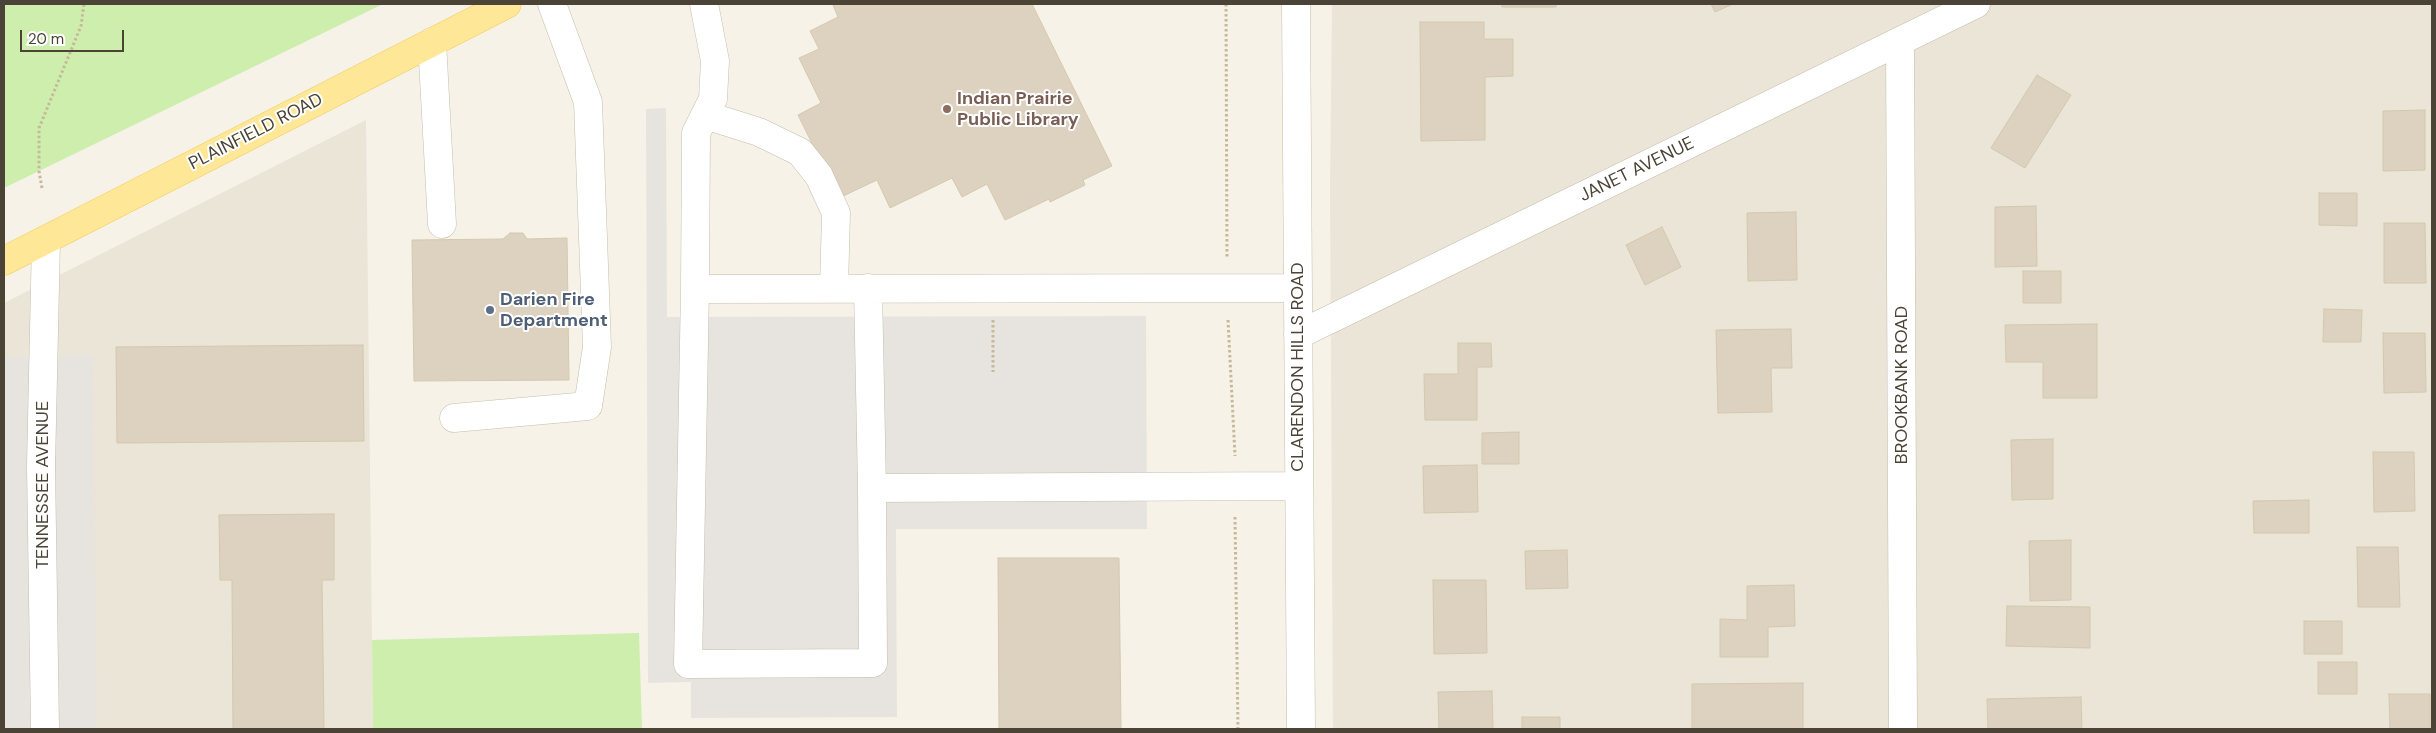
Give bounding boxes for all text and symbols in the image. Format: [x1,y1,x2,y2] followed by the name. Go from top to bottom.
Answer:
[22,20,126,52] scale bar
[28,29,64,49] text: 20 m
[957,88,1079,130] place label: Indian Prairie Public Library
[185,89,327,175] street label: PLAINFIELD ROAD
[941,103,953,115] marker: Indian Prairie Public Library
[1576,133,1698,207] street label: JANET AVENUE
[1287,262,1309,472] street label: CLARENDON HILLS ROAD
[500,289,608,332] place label: Darien Fire Department
[484,304,496,316] marker: Darien Fire Department
[1891,306,1913,464] street label: BROOKBANK ROAD
[32,401,54,569] street label: TENNESSEE AVENUE

